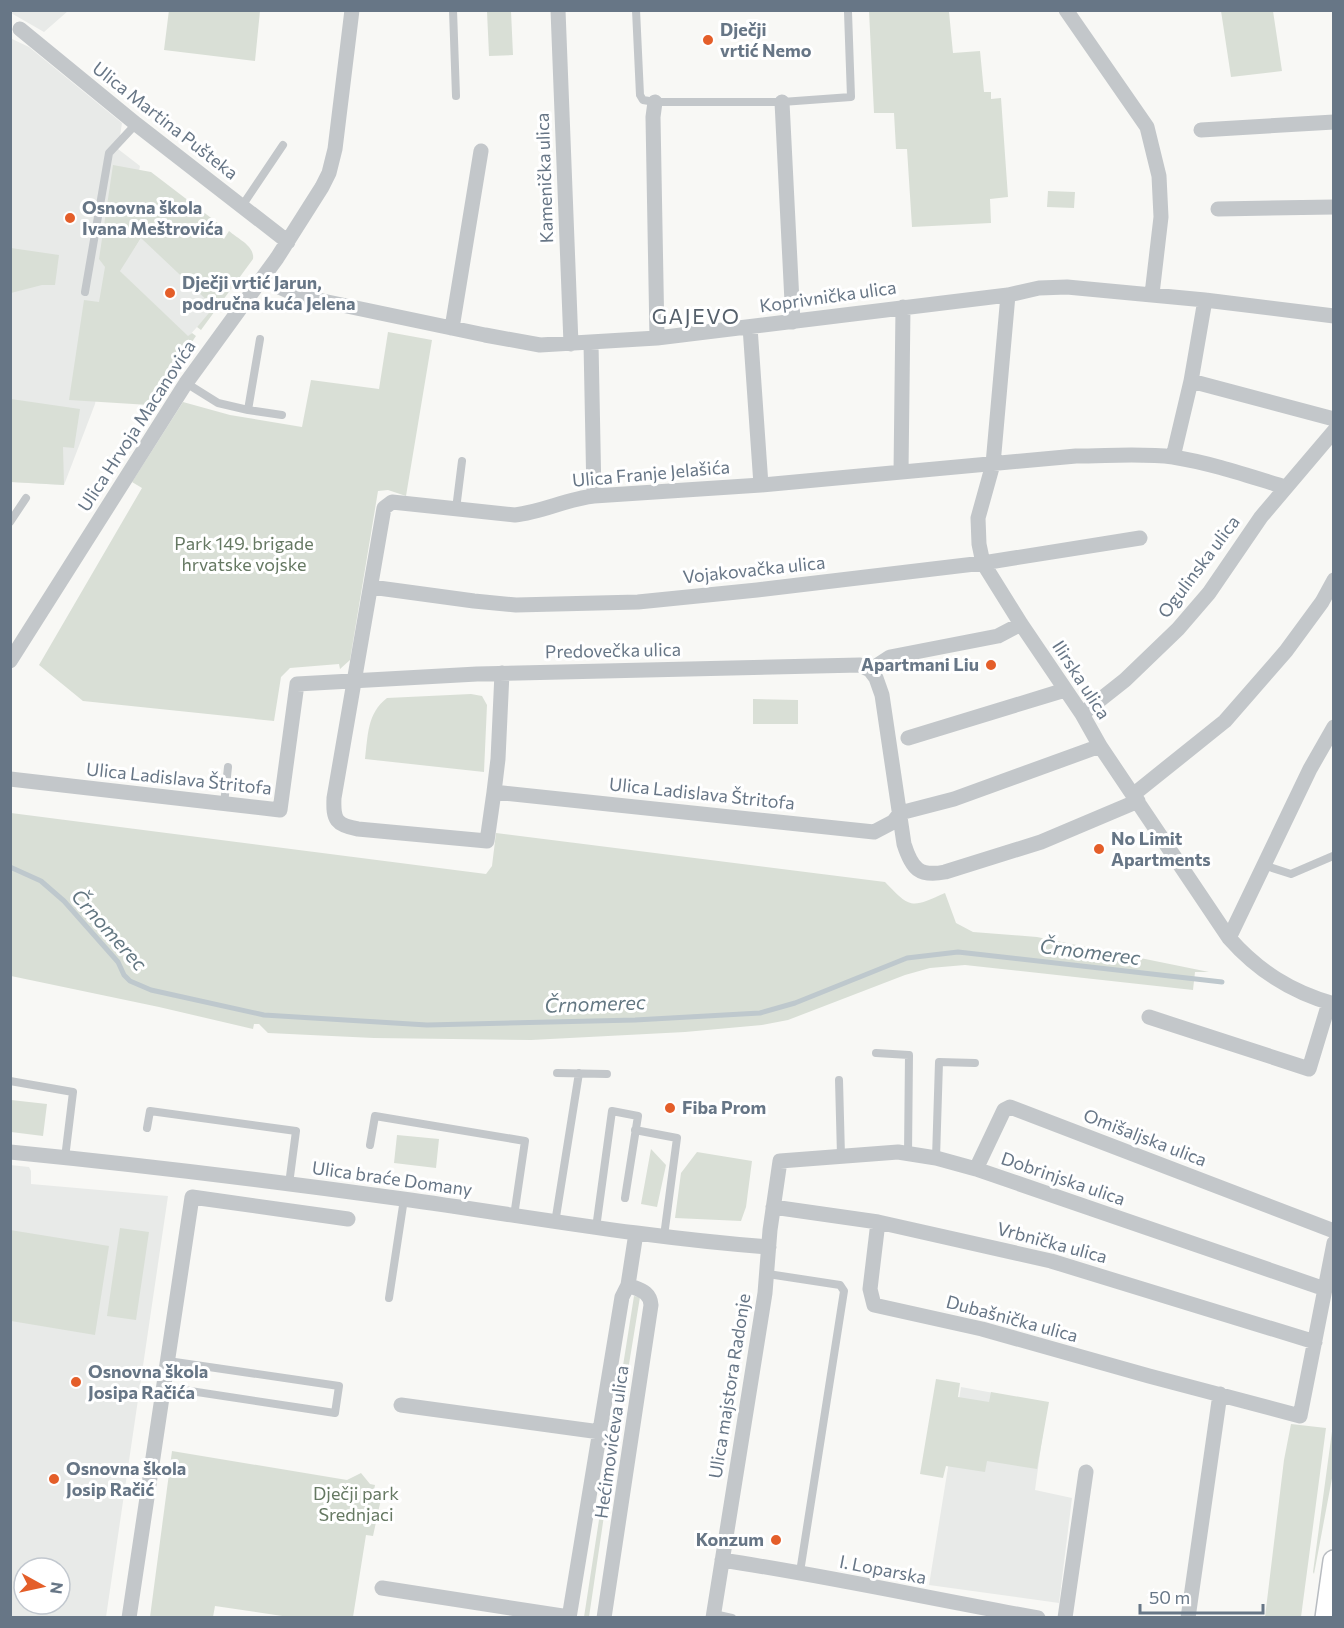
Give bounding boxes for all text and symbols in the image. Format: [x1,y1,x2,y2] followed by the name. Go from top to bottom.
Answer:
[720,18,812,61] place label: Dječji vrtić Nemo
[701,33,715,47] marker: Dječji vrtić Nemo
[89,57,243,184] street label: Ulica Martina Pušteka
[531,112,557,244] street label: Kamenička ulica
[82,196,223,239] place label: Osnovna škola Ivana Meštrovića
[63,211,77,225] marker: Osnovna škola Ivana Meštrovića
[182,271,355,314] place label: Dječji vrtić Jarun, područna kuća Jelena
[758,276,898,317] street label: Koprivnička ulica
[163,286,177,300] marker: Dječji vrtić Jarun, područna kuća Jelena
[652,303,740,328] district label: GAJEVO
[73,336,200,515] street label: Ulica Hrvoja Macanovića
[571,455,731,491] street label: Ulica Franje Jelašića
[1153,511,1244,622] street label: Ogulinska ulica
[174,532,314,575] park label: Park 149. brigade hrvatske vojske
[682,551,826,587] street label: Vojakovačka ulica
[1048,636,1115,723] street label: Ilirska ulica
[545,638,681,662] street label: Predovečka ulica
[861,653,979,675] place label: Apartmani Liu
[984,658,998,672] marker: Apartmani Liu
[85,757,273,799] street label: Ulica Ladislava Štritofa
[608,772,796,814] street label: Ulica Ladislava Štritofa
[1111,827,1211,870] place label: No Limit Apartments
[1092,842,1106,856] marker: No Limit Apartments
[67,884,153,975] water label: Črnomerec
[1038,933,1142,969] water label: Črnomerec
[544,989,646,1017] water label: Črnomerec
[682,1096,766,1118] place label: Fiba Prom
[663,1101,677,1115] marker: Fiba Prom
[1081,1103,1210,1171] street label: Omišaljska ulica
[998,1147,1128,1210] street label: Dobrinjska ulica
[311,1156,474,1200] street label: Ulica braće Domany
[995,1217,1110,1267] street label: Vrbnička ulica
[944,1290,1081,1346] street label: Dubašnička ulica
[704,1292,754,1480] street label: Ulica majstora Radonje
[88,1360,208,1403] place label: Osnovna škola Josipa Račića
[589,1364,633,1520] street label: Hećimovićeva ulica
[69,1375,83,1389] marker: Osnovna škola Josipa Račića
[66,1457,186,1500] place label: Osnovna škola Josip Račić
[47,1472,61,1486] marker: Osnovna škola Josip Račić
[313,1482,399,1525] park label: Dječji park Srednjaci
[696,1528,764,1550] place label: Konzum
[769,1533,783,1547] marker: Konzum
[838,1550,929,1588] street label: I. Loparska
[12,1556,72,1616] north arrow
[1140,1577,1263,1615] scale bar
[47,1581,68,1595] text: N
[1149,1586,1190,1608] text: 50 m

